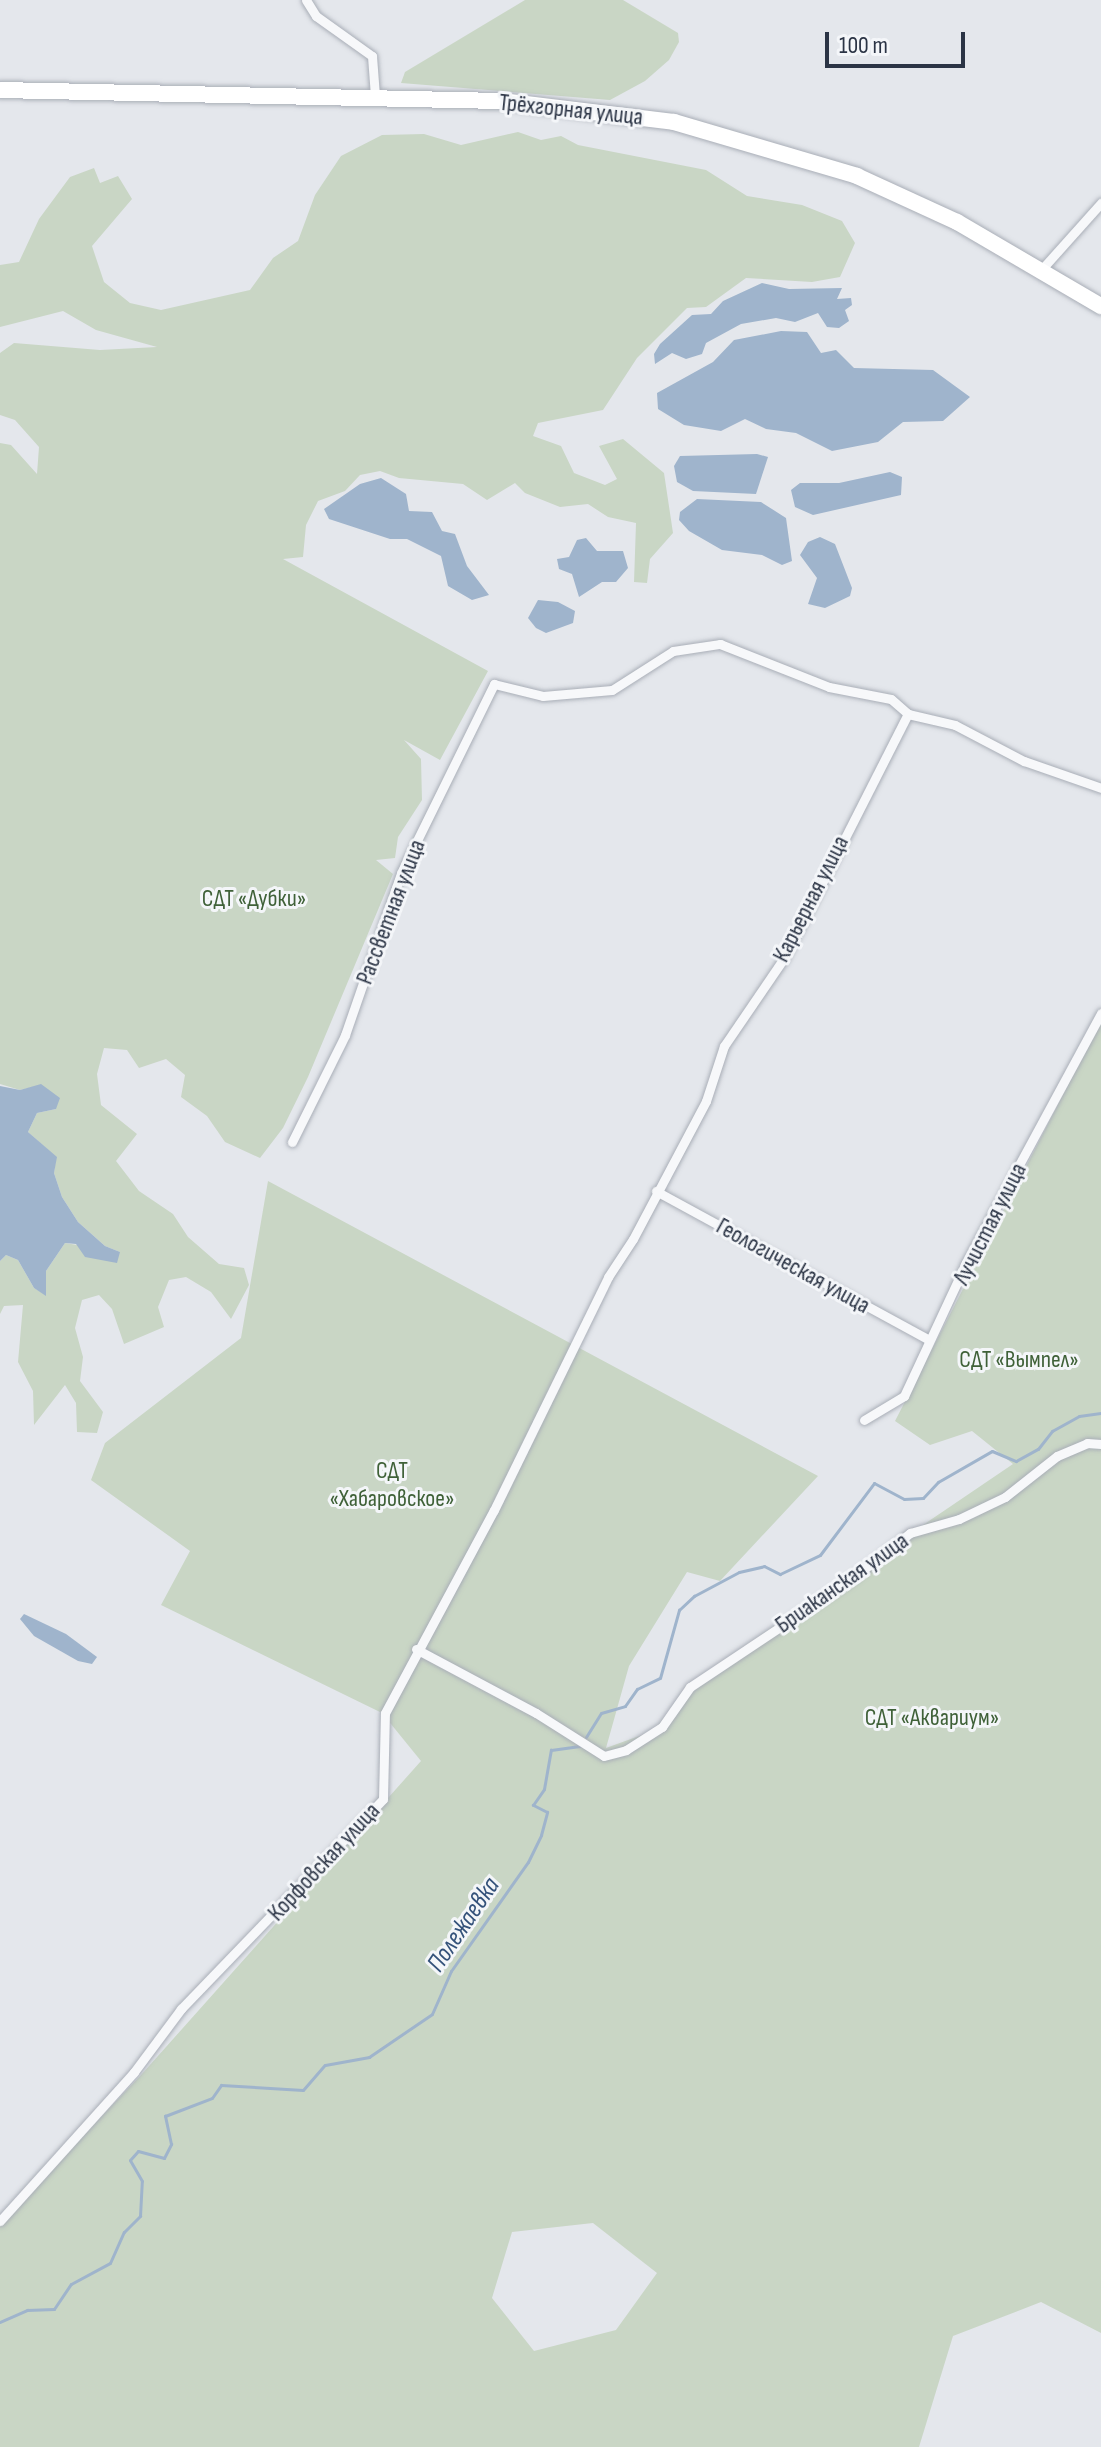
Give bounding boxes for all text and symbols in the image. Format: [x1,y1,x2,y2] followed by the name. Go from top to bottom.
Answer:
[829,16,969,66] scale bar
[839,31,888,60] text: 100 m
[498,88,644,132] street label: Трёхгорная улица
[767,831,855,967] street label: Карьерная улица
[350,836,432,988] street label: Рассветная улица
[202,885,306,913] park label: СДТ «Дубки»
[947,1158,1033,1290] street label: Лучистая улица
[711,1212,875,1320] street label: Геологическая улица
[959,1346,1079,1374] park label: СДТ «Вымпел»
[330,1457,454,1513] park label: СДТ «Хабаровское»
[770,1527,914,1639] street label: Бриаканская улица
[865,1704,999,1732] park label: СДТ «Аквариум»
[262,1797,386,1927] street label: Корфовская улица
[421,1872,507,1978] water label: Полежаевка

